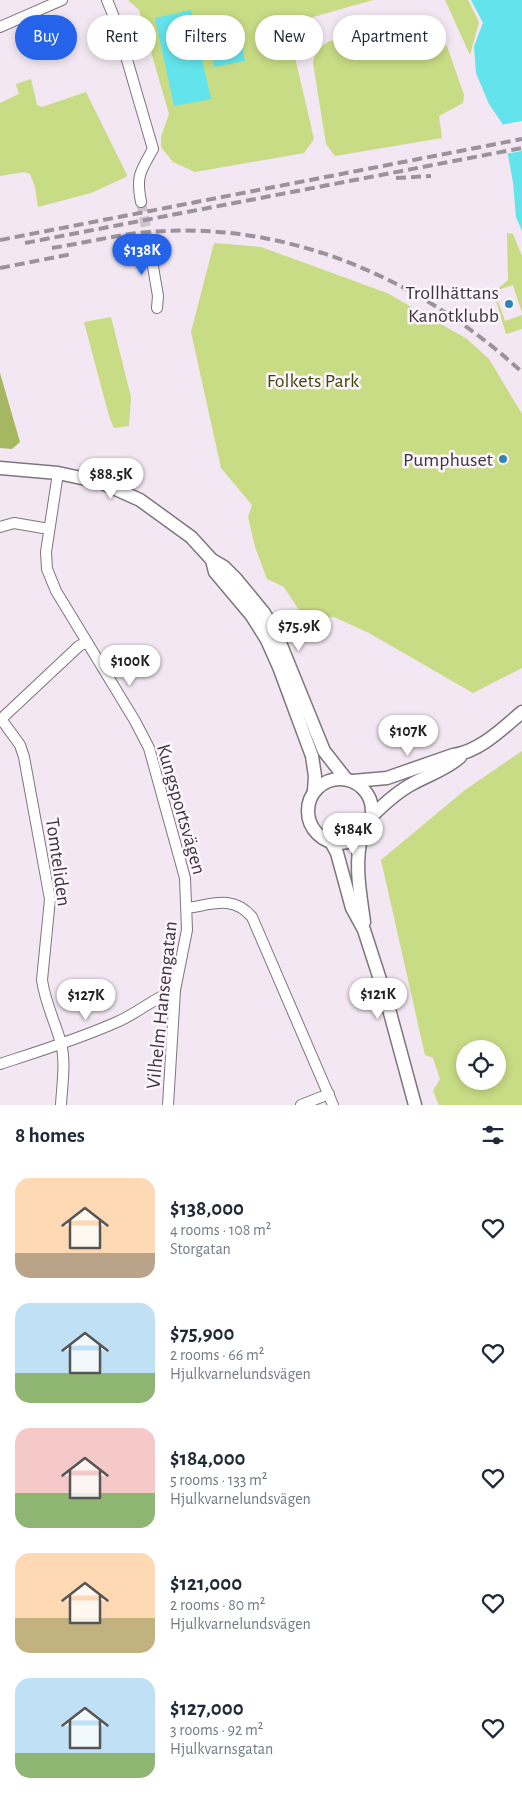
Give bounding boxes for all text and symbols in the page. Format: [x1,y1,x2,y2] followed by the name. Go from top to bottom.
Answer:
[15,15,77,60] chip: Buy
[87,15,156,60] chip: Rent
[166,15,245,60] chip: Filters
[255,15,323,60] chip: New
[333,15,446,60] chip: Apartment
[107,234,177,276] pin: $138K
[123,242,161,258] text: $138K
[405,283,499,326] place label: Trollhättans Kanotklubb
[503,298,515,310] marker: Trollhättans Kanotklubb
[267,371,359,391] park label: Folkets Park
[403,450,494,470] place label: Pumphuset
[497,453,509,465] marker: Pumphuset
[70,458,152,500] pin: $88.5K
[90,466,132,482] text: $88.5K
[258,610,340,652] pin: $75.9K
[278,618,320,634] text: $75.9K
[95,644,165,687] pin: $100K
[111,653,149,669] text: $100K
[373,714,443,757] pin: $107K
[389,723,427,739] text: $107K
[153,742,209,877] street label: Kungsportsvägen
[318,812,388,855] pin: $184K
[42,817,74,908] street label: Tomteliden
[334,821,372,837] text: $184K
[143,920,181,1090] street label: Vilhelm Hansengatan
[51,978,121,1021] pin: $127K
[343,978,413,1020] pin: $121K
[360,986,396,1002] text: $121K
[68,987,104,1003] text: $127K
[456,1040,506,1090] map controls
[456,1040,506,1090] button: locate
[479,1121,507,1149] icon: filters
[15,1125,85,1146] text: 8 homes
[55,1198,115,1258] icon: home
[170,1198,244,1219] text: $138,000
[479,1214,507,1242] icon: heart
[170,1222,271,1238] text: 4 rooms · 108 m²
[170,1241,231,1257] text: Storgatan
[55,1323,115,1383] icon: home
[170,1323,234,1344] text: $75,900
[479,1339,507,1367] icon: heart
[170,1347,264,1363] text: 2 rooms · 66 m²
[170,1366,311,1382] text: Hjulkvarnelundsvägen
[55,1448,115,1508] icon: home
[170,1448,246,1469] text: $184,000
[479,1464,507,1492] icon: heart
[170,1472,267,1488] text: 5 rooms · 133 m²
[170,1491,311,1507] text: Hjulkvarnelundsvägen
[55,1573,115,1633] icon: home
[170,1573,242,1594] text: $121,000
[479,1589,507,1617] icon: heart
[170,1597,265,1613] text: 2 rooms · 80 m²
[170,1616,311,1632] text: Hjulkvarnelundsvägen
[55,1698,115,1758] icon: home
[170,1698,244,1719] text: $127,000
[479,1714,507,1742] icon: heart
[170,1722,263,1738] text: 3 rooms · 92 m²
[170,1741,273,1757] text: Hjulkvarnsgatan

